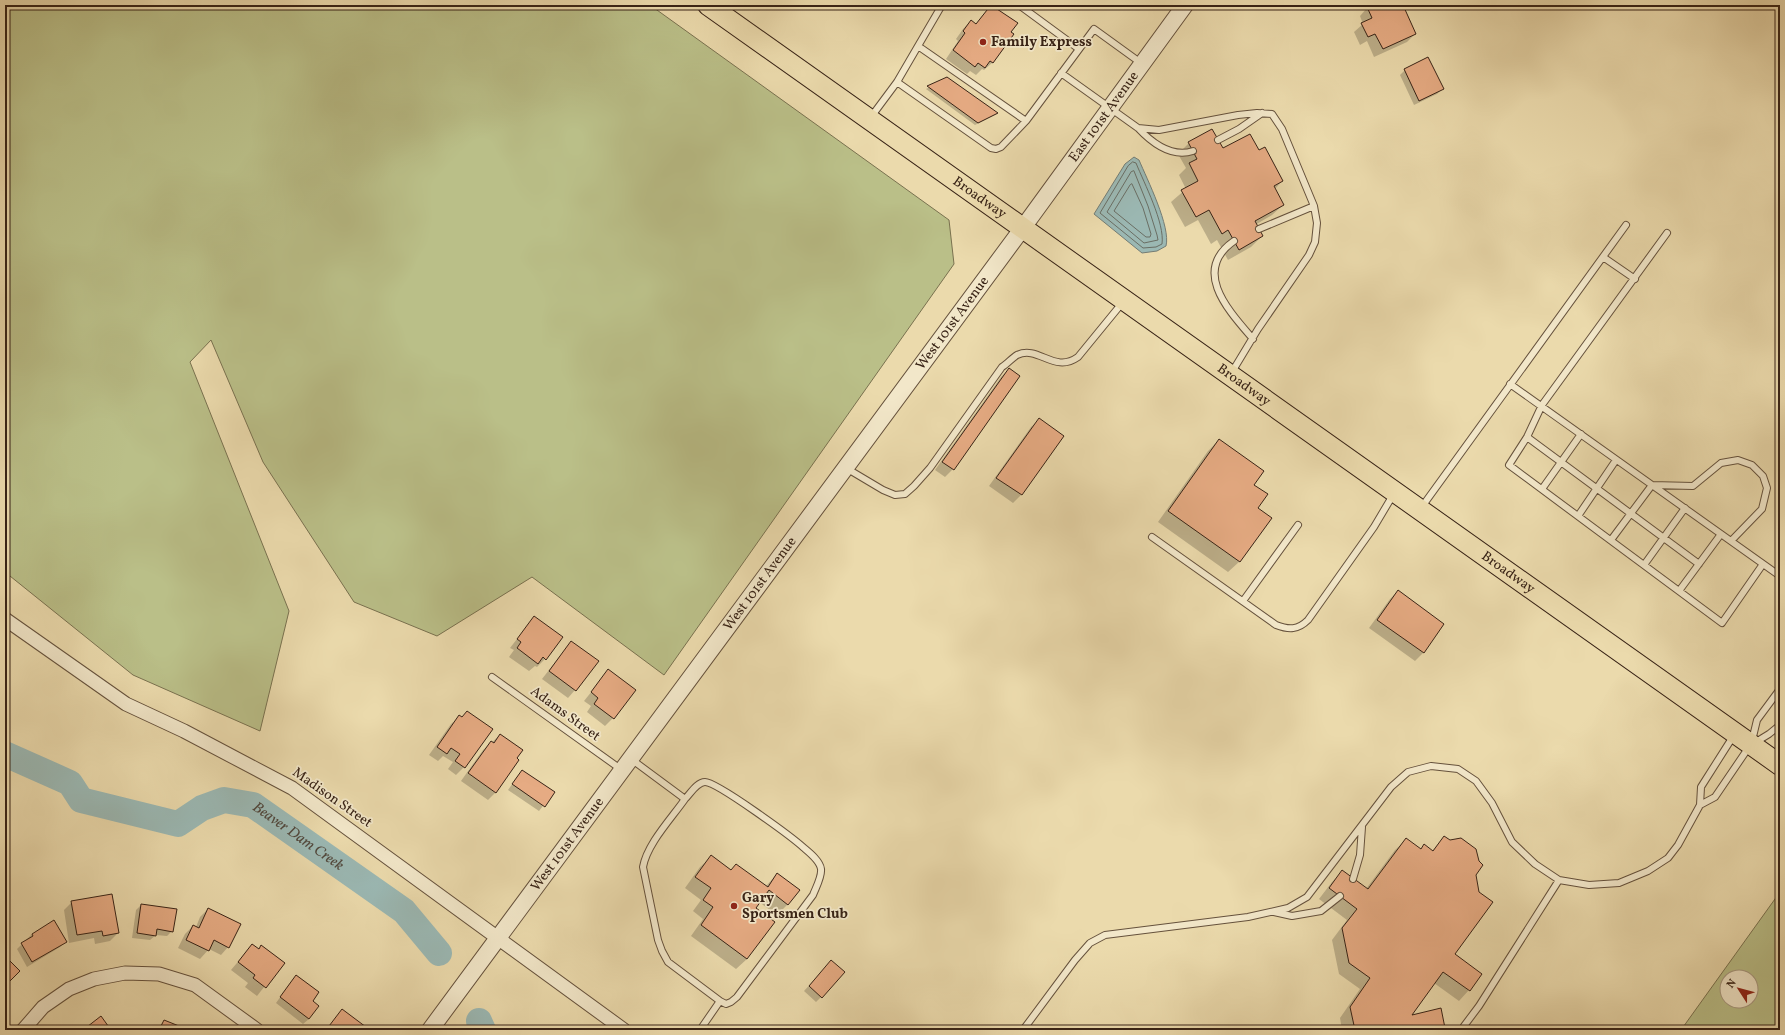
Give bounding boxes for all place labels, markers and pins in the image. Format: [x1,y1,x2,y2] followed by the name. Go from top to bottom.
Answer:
[991,33,1092,52] place label: Family Express
[978,37,988,47] marker: Family Express
[742,889,848,924] place label: Gary Sportsmen Club
[729,901,739,911] marker: Gary Sportsmen Club

